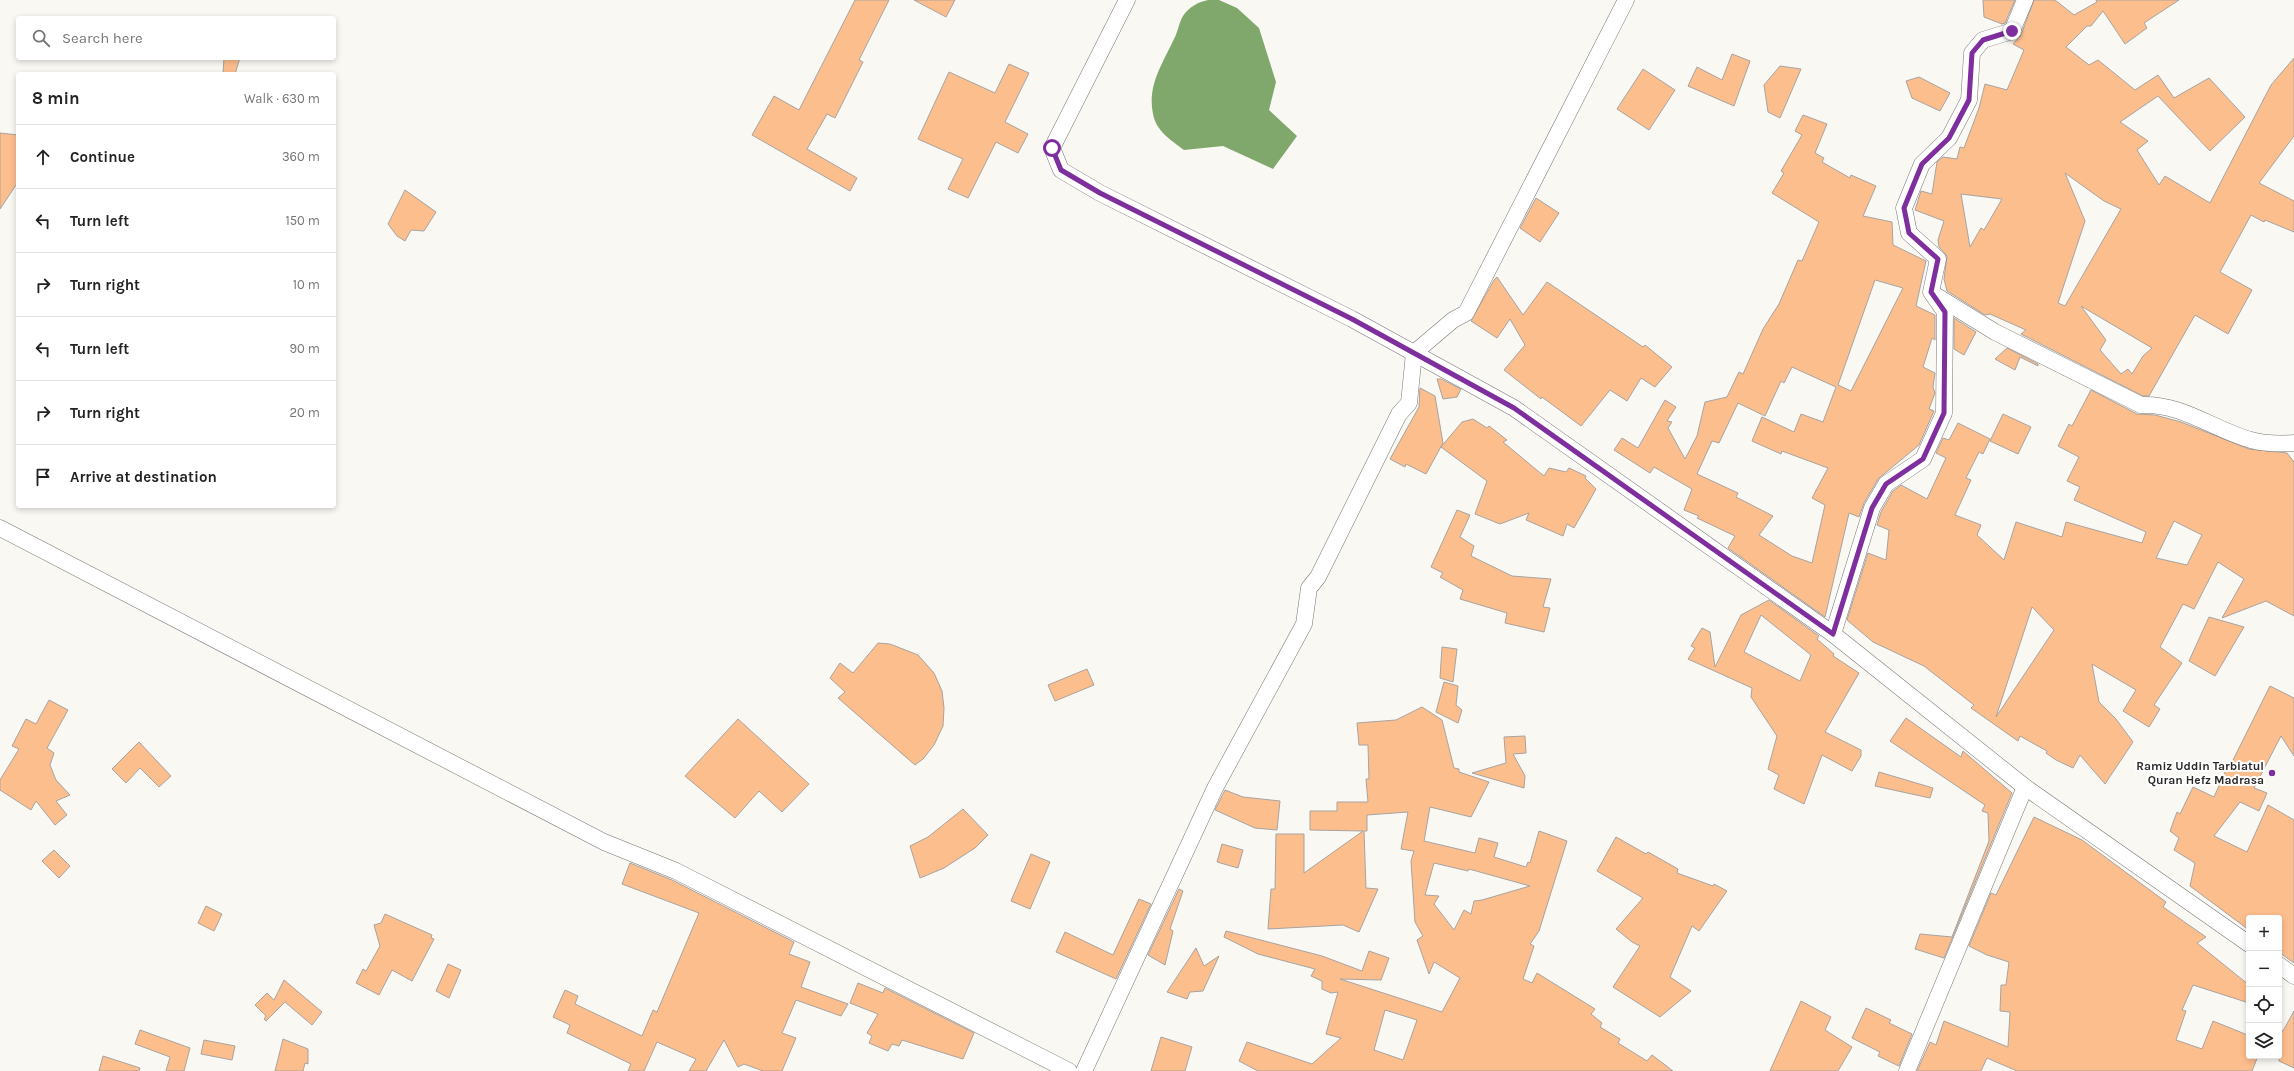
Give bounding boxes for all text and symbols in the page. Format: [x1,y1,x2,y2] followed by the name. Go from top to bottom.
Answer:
[16,16,336,60] search box
[2003,22,2021,40] route end
[30,27,52,49] icon: search
[62,29,143,47] text: Search here
[32,88,80,108] text: 8 min
[244,91,320,106] text: Walk · 630 m
[1043,139,1061,157] route start
[32,146,54,168] icon: ahead
[70,148,135,166] text: Continue
[282,149,320,164] text: 360 m
[32,210,54,232] icon: left
[70,212,129,230] text: Turn left
[285,213,320,228] text: 150 m
[32,274,54,296] icon: right
[70,276,140,294] text: Turn right
[293,277,320,292] text: 10 m
[32,338,54,360] icon: left
[70,340,129,358] text: Turn left
[289,341,320,356] text: 90 m
[32,402,54,424] icon: right
[70,404,140,422] text: Turn right
[290,405,320,420] text: 20 m
[32,466,54,488] icon: arrive
[70,468,217,486] text: Arrive at destination
[2136,759,2264,787] place label: Ramiz Uddin Tarbiatul Quran Hefz Madrasa
[2267,768,2277,778] marker: Ramiz Uddin Tarbiatul Quran Hefz Madrasa
[2246,915,2282,1059] map controls
[2246,915,2282,951] button: +
[2246,951,2282,987] button: −
[2246,987,2282,1023] button: locate
[2246,1023,2282,1059] button: layers

